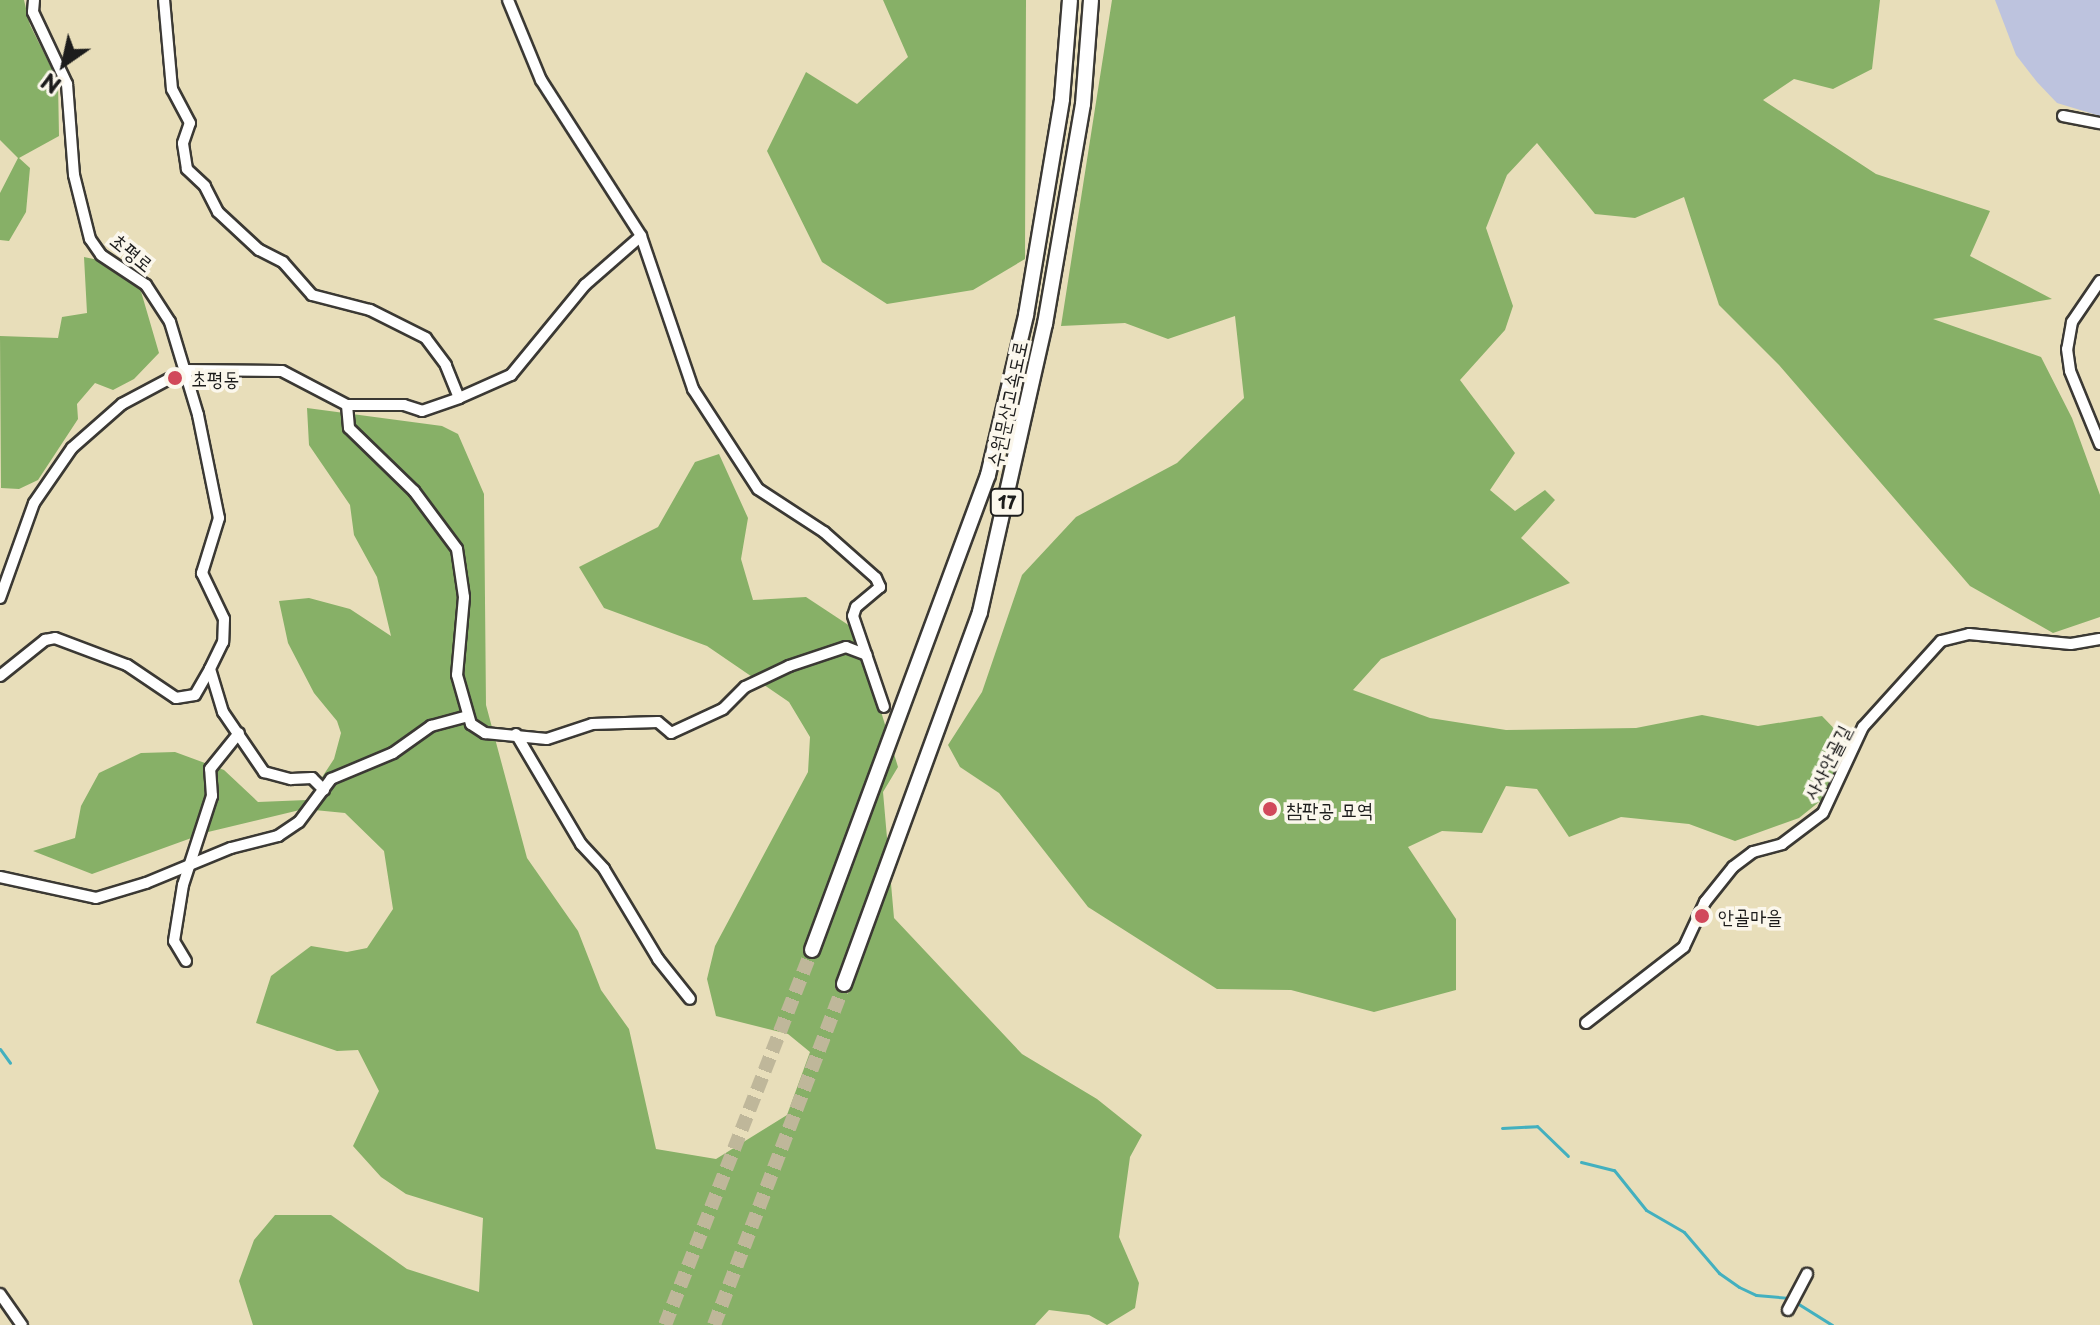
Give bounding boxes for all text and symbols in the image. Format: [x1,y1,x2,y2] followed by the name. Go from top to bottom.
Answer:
[24,24,104,104] north arrow
[34,66,67,103] text: N
[106,227,158,277] street label: 초평로
[982,339,1032,469] street label: 수원문산고속도로
[191,366,239,390] place label: 초평동
[166,369,184,387] marker: 초평동
[989,488,1025,516] road number: 17
[1798,721,1856,803] street label: 사사안골길
[1286,797,1373,821] place label: 참판공 묘역
[1261,800,1279,818] marker: 참판공 묘역
[1718,904,1782,928] place label: 안골마을
[1693,907,1711,925] marker: 안골마을

